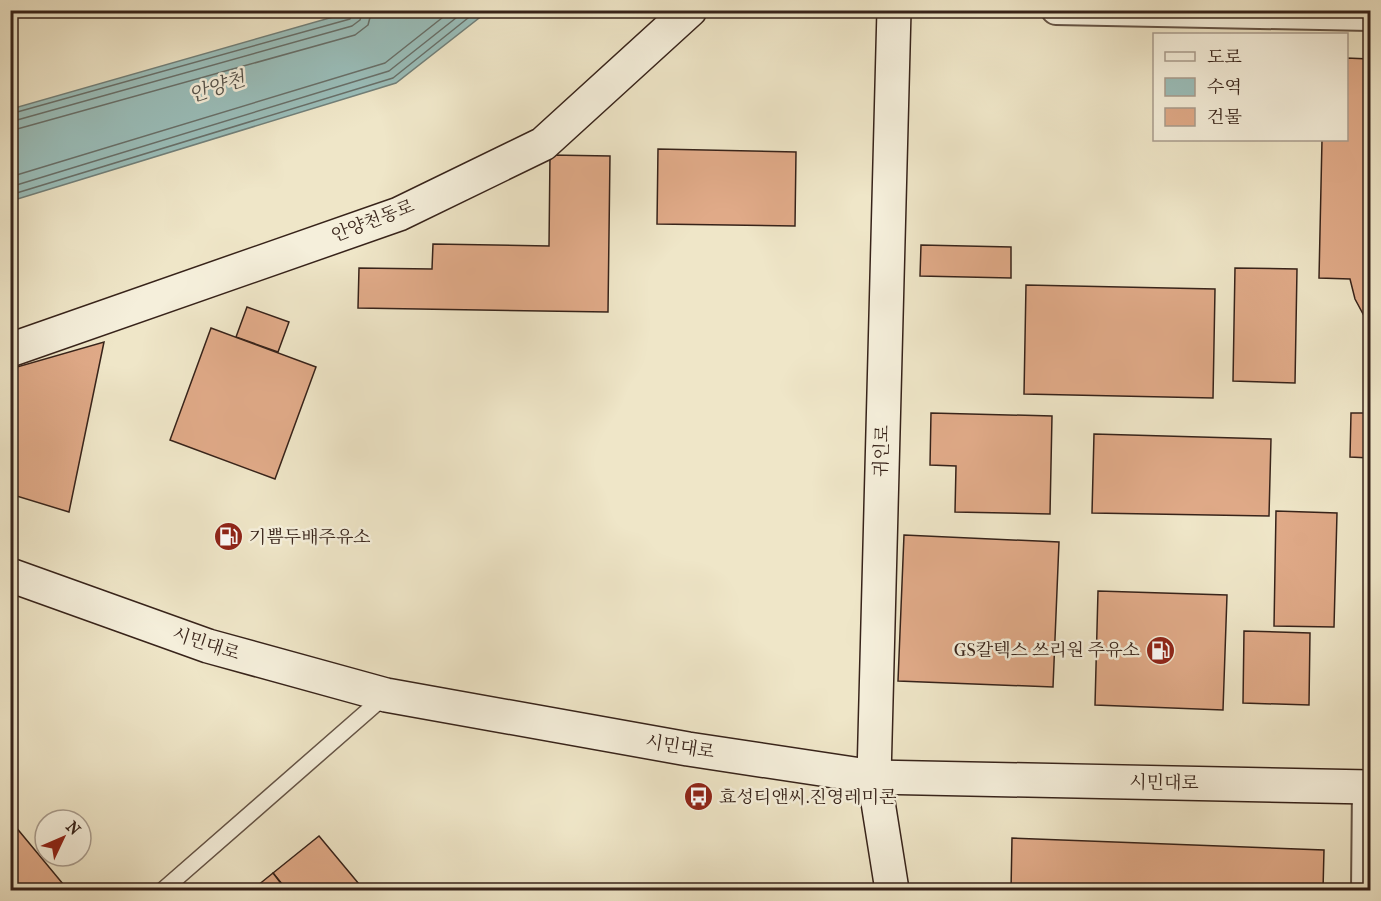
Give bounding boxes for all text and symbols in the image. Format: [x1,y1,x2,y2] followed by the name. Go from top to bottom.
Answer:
[1153,33,1348,141] legend
[1207,47,1242,68] text: 도로
[186,67,250,107] water label: 안양천
[1207,77,1242,98] text: 수역
[1207,107,1242,128] text: 건물
[329,196,417,246] street label: 안양천동로
[871,425,893,477] street label: 귀인로
[212,521,244,553] fuel station icon: 기쁨두배주유소
[249,527,371,548] place label: 기쁨두배주유소
[170,623,242,665] street label: 시민대로
[1145,634,1177,666] fuel station icon: GS칼텍스 쓰리원 주유소
[954,640,1140,661] place label: GS칼텍스 쓰리원 주유소
[644,731,716,763] street label: 시민대로
[1129,772,1199,794] street label: 시민대로
[682,781,714,813] bus stop icon: 효성티앤씨.진영레미콘
[719,787,897,808] place label: 효성티앤씨.진영레미콘
[33,808,93,868] north arrow
[62,817,85,840] text: N

